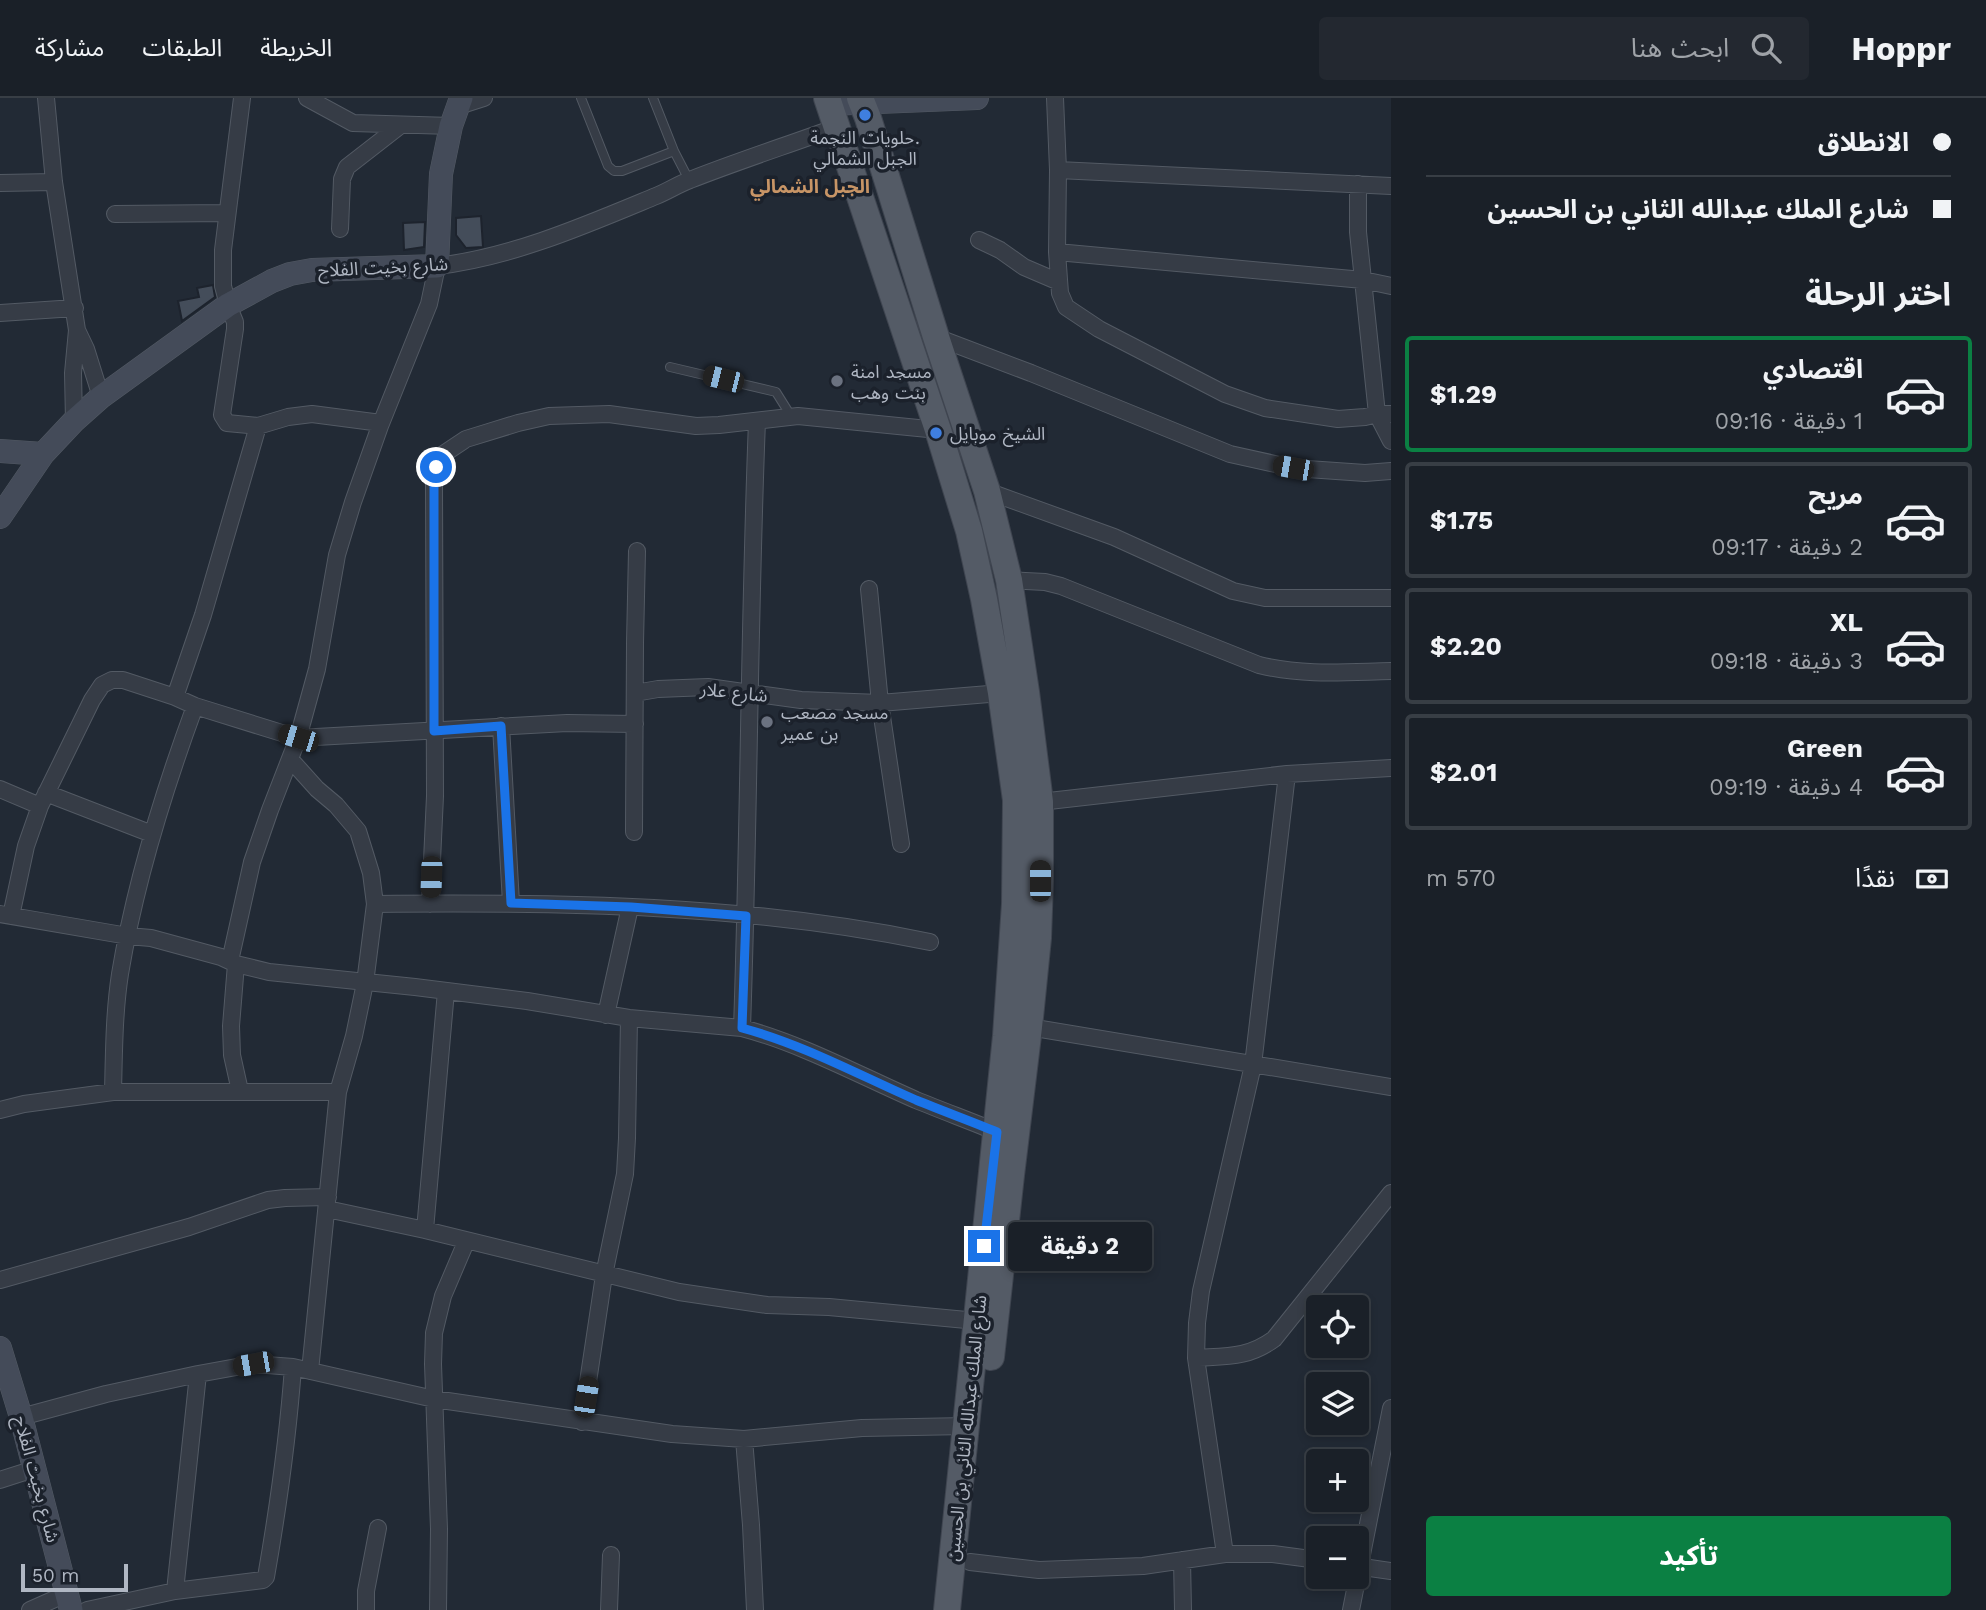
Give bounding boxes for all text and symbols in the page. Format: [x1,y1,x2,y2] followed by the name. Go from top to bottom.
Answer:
[1319,17,1809,80] search box
[1747,29,1785,67] icon: search
[1851,29,1951,68] text: Hoppr
[1631,33,1729,63] text: ابحث هنا
[35,34,104,62] text: مشاركة
[142,34,222,62] text: الطبقات
[260,34,332,62] text: الخريطة
[857,107,873,123] marker: حلويات النجمة. الجبل الشمالي
[810,127,920,172] place label: حلويات النجمة. الجبل الشمالي
[1818,127,1909,157] text: الانطلاق
[750,175,870,201] district label: الجبل الشمالي
[1487,194,1909,224] text: شارع الملك عبدالله الثاني بن الحسين
[317,253,449,285] street label: شارع بخيت الفلاح
[1805,275,1951,313] text: اختر الرحلة
[1763,354,1863,384] text: اقتصادي
[851,361,932,403] place label: مسجد امنة بنت وهب
[1884,363,1947,426] icon: car
[701,364,746,394] car
[829,373,845,389] marker: مسجد امنة بنت وهب
[1430,379,1497,409] text: $1.29
[1715,408,1863,435] text: 1 دقيقة · 09:16
[950,423,1045,447] place label: الشيخ موبايل
[928,425,944,441] marker: الشيخ موبايل
[420,451,452,483] route start
[1271,454,1316,482] car
[1808,480,1863,510] text: مريح
[1884,489,1947,552] icon: car
[1430,505,1493,535] text: $1.75
[1711,534,1863,561] text: 2 دقيقة · 09:17
[1830,607,1863,637] text: XL
[1884,615,1947,678] icon: car
[1430,631,1502,661] text: $2.20
[1710,648,1863,675] text: 3 دقيقة · 09:18
[698,678,769,710] street label: شارع علار
[780,702,889,745] place label: مسجد مصعب بن عمير
[759,714,775,730] marker: مسجد مصعب بن عمير
[275,722,322,754] car
[1787,733,1863,763] text: Green
[1884,741,1947,804] icon: car
[1430,757,1497,787] text: $2.01
[1709,774,1863,801] text: 4 دقيقة · 09:19
[420,856,443,898] car
[1030,860,1051,902] car
[1913,860,1951,898] icon: cash
[1855,863,1895,893] text: نقدًا
[1426,865,1496,892] text: 570 m
[1009,1222,1152,1270] callout: 2 دقيقة
[968,1230,1000,1262] route end
[1041,1233,1119,1260] text: 2 دقيقة
[942,1294,994,1563] street label: شارع الملك عبدالله الثاني بن الحسين
[1306,1295,1369,1589] map controls
[1306,1295,1369,1358] button: locate
[231,1350,276,1378] car
[1306,1372,1369,1435] button: layers
[573,1375,600,1419] car
[6,1413,64,1546] street label: شارع بخيت الفلاح
[1306,1449,1369,1512] button: +
[1426,1516,1951,1596] button: تأكيد
[1306,1526,1369,1589] button: −
[21,1561,128,1593] scale bar
[32,1564,79,1587] text: 50 m

